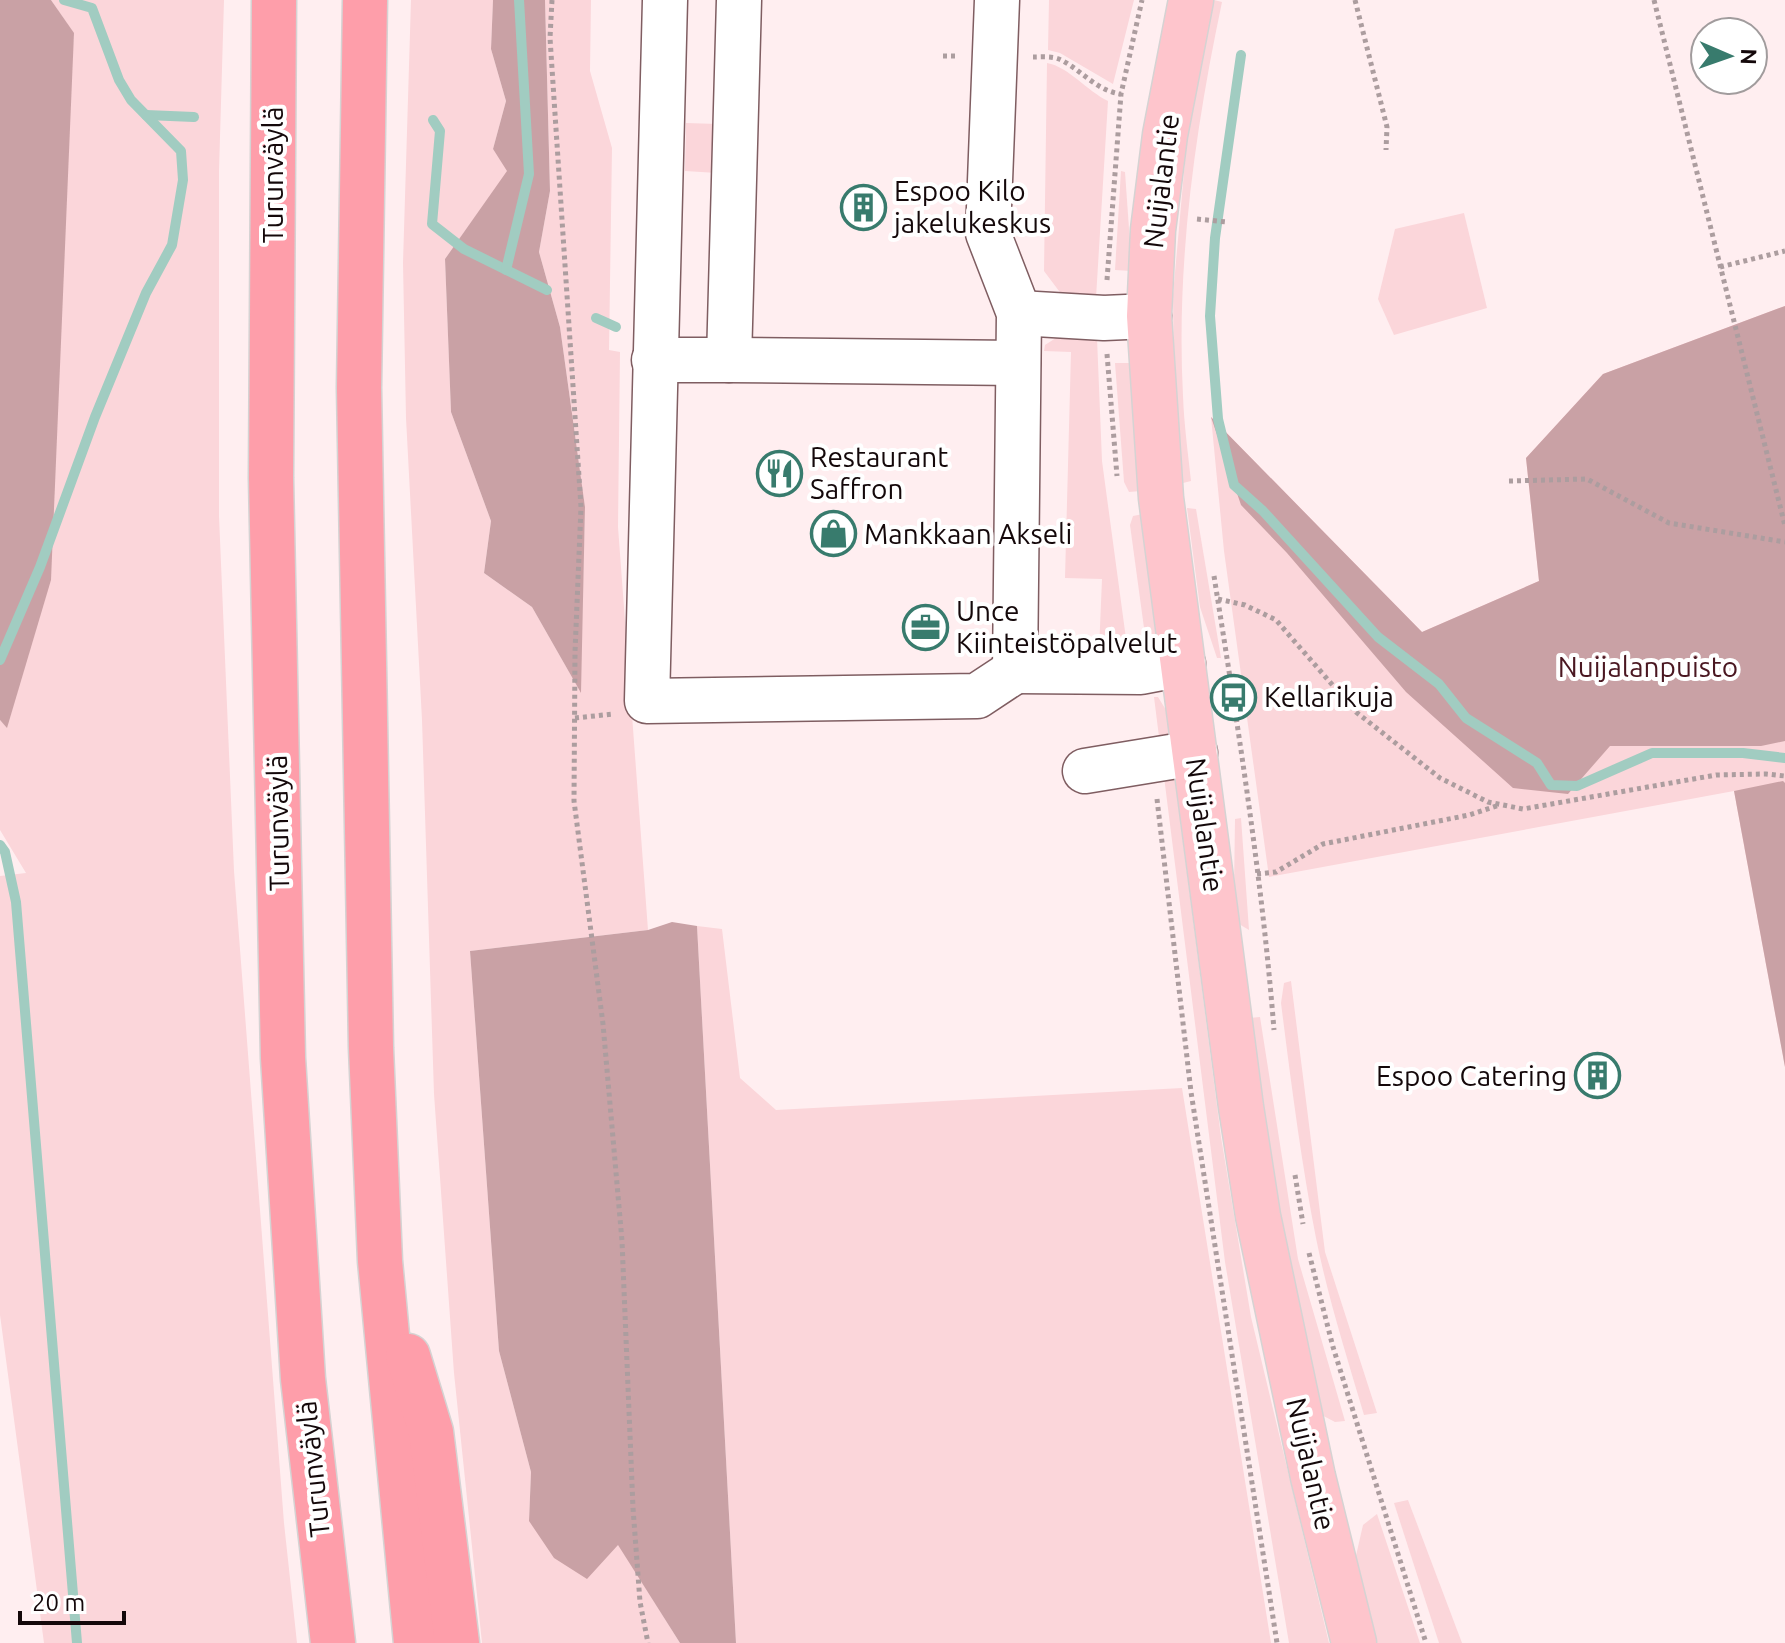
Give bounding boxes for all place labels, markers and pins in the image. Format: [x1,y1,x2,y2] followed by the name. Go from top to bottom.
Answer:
[892,175,1051,238] place label: Espoo Kilo jakelukeskus
[839,183,887,231] building icon: Espoo Kilo jakelukeskus
[810,441,948,504] place label: Restaurant Saffron
[755,449,803,497] restaurant icon: Restaurant Saffron
[809,510,857,558] shop icon: Mankkaan Akseli
[864,518,1072,549] place label: Mankkaan Akseli
[956,595,1177,658] place label: Unce Kiinteistöpalvelut
[901,603,949,651] office icon: Unce Kiinteistöpalvelut
[1209,673,1257,721] bus stop icon: Kellarikuja
[1264,681,1394,712] place label: Kellarikuja
[1574,1052,1622,1100] building icon: Espoo Catering
[1376,1060,1567,1091] place label: Espoo Catering

